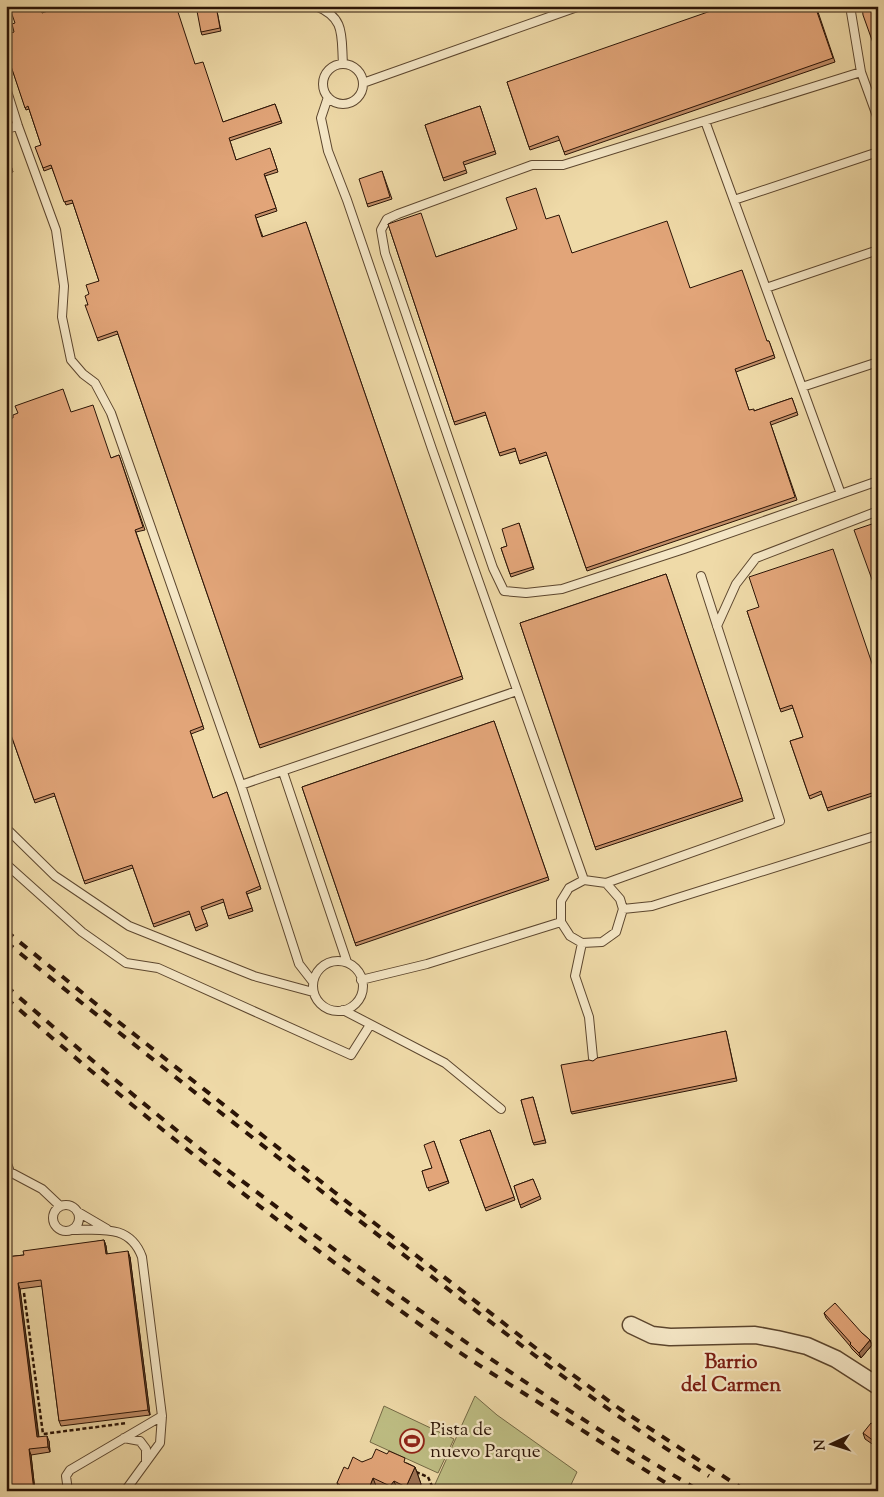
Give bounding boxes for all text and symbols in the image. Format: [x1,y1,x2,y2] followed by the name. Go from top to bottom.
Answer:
[681,1349,781,1401] district label: Barrio del Carmen
[430,1417,541,1466] place label: Pista de nuevo Parque
[806,1420,856,1470] north arrow
[399,1428,425,1454] sports icon: Pista de nuevo Parque
[811,1438,831,1451] text: N

